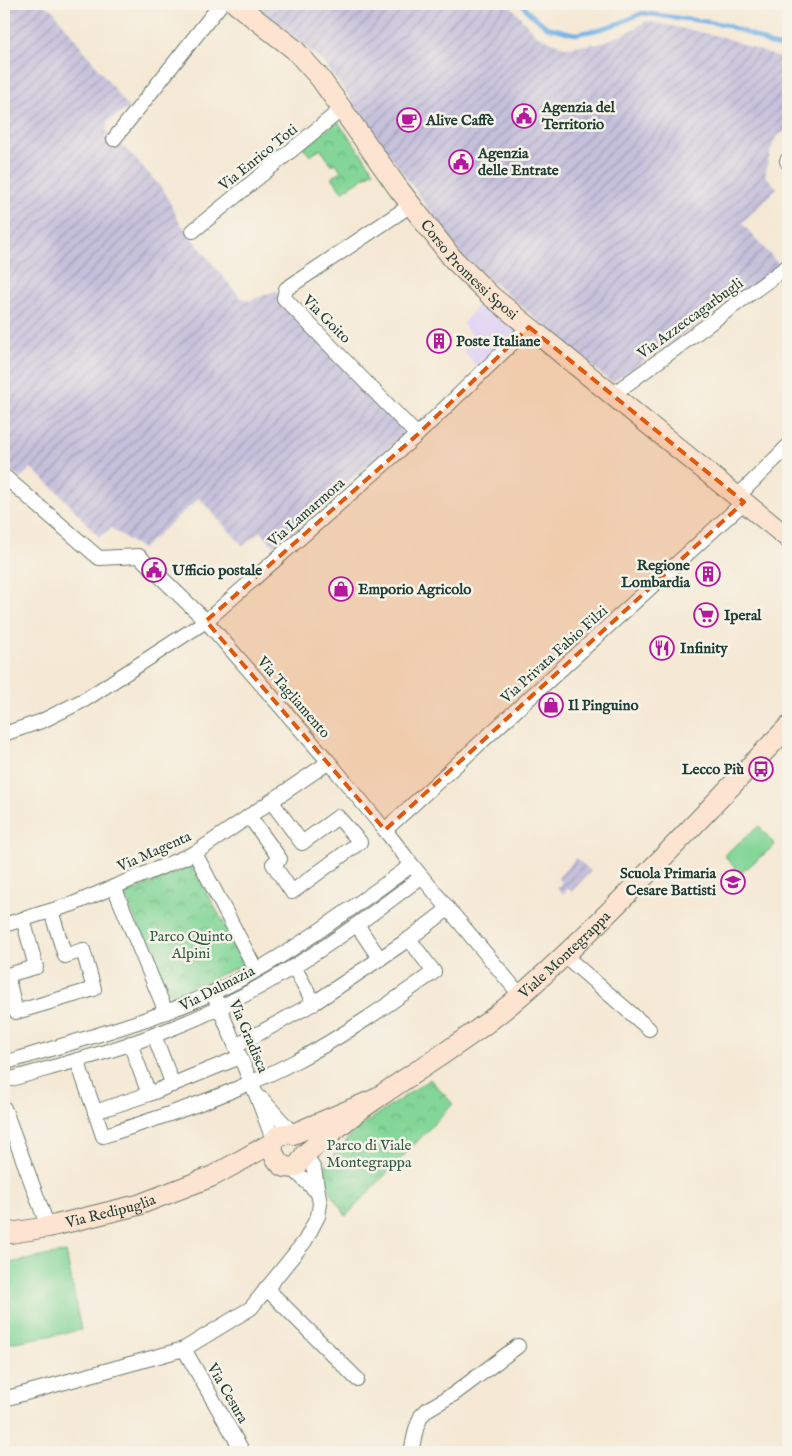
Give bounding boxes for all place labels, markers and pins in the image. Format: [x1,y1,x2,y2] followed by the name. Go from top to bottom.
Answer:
[541,98,616,134] place label: Agenzia del Territorio
[511,103,537,129] public building icon: Agenzia del Territorio
[396,107,422,133] cafe icon: Alive Caffè
[425,111,494,130] place label: Alive Caffè
[477,144,559,180] place label: Agenzia delle Entrate
[448,149,474,175] public building icon: Agenzia delle Entrate
[426,328,452,354] building icon: Poste Italiane
[456,332,541,351] place label: Poste Italiane
[621,556,691,592] place label: Regione Lombardia
[141,557,167,583] public building icon: Ufficio postale
[171,561,262,580] place label: Ufficio postale
[695,561,721,587] building icon: Regione Lombardia
[328,576,354,602] shop icon: Emporio Agricolo
[358,580,471,599] place label: Emporio Agricolo
[693,602,719,628] supermarket icon: Iperal
[724,606,762,625] place label: Iperal
[649,635,675,661] restaurant icon: Infinity
[680,639,728,658] place label: Infinity
[538,692,564,718] shop icon: Il Pinguino
[568,696,639,715] place label: Il Pinguino
[748,756,774,782] bus stop icon: Lecco Più
[682,760,744,779] place label: Lecco Più
[620,864,717,900] place label: Scuola Primaria Cesare Battisti
[720,869,746,895] school or university icon: Scuola Primaria Cesare Battisti

